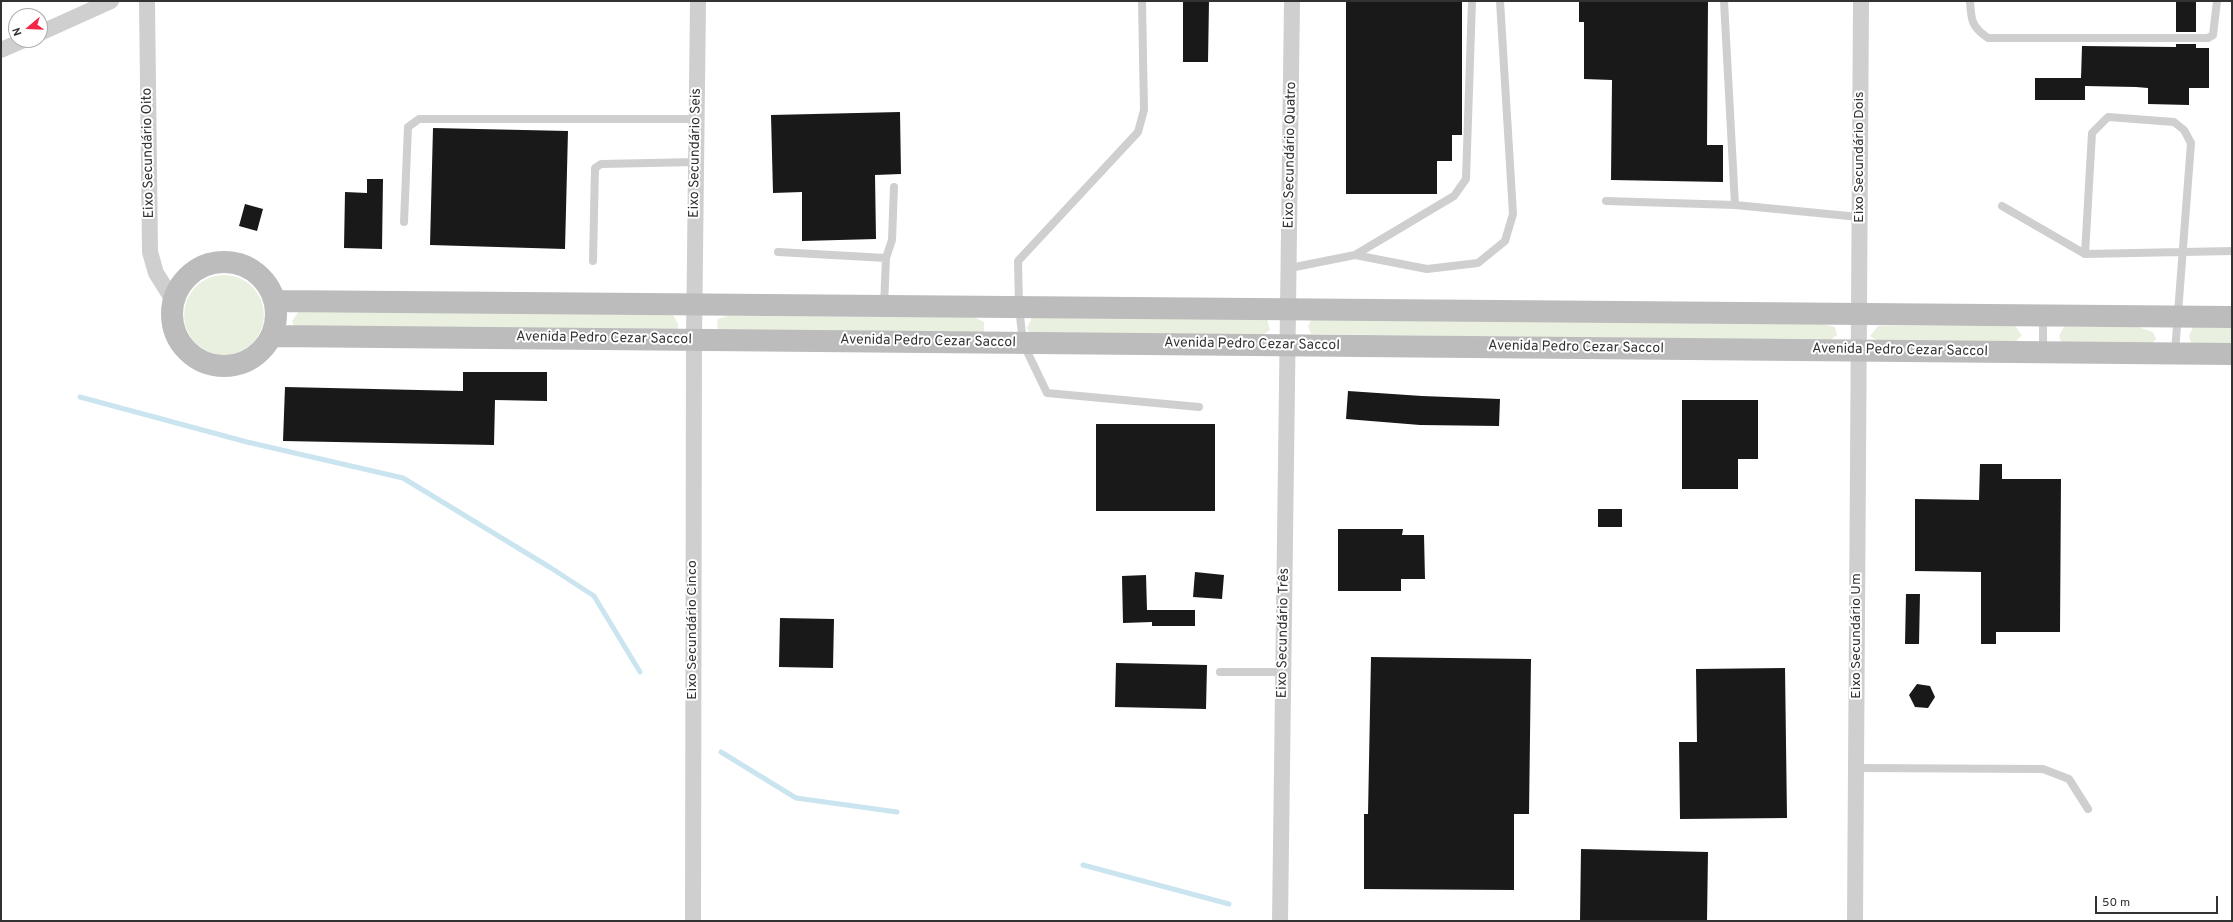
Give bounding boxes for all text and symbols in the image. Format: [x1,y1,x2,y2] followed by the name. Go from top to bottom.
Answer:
[8,8,48,48] north arrow
[10,26,26,38] text: N
[1281,81,1301,229] street label: Eixo Secundário Quatro
[139,88,159,218] street label: Eixo Secundário Oito
[686,88,706,218] street label: Eixo Secundário Seis
[1852,91,1868,223] street label: Eixo Secundário Dois
[516,329,692,349] street label: Avenida Pedro Cezar Saccol
[840,332,1016,352] street label: Avenida Pedro Cezar Saccol
[1164,335,1340,355] street label: Avenida Pedro Cezar Saccol
[1488,338,1664,358] street label: Avenida Pedro Cezar Saccol
[1812,341,1988,361] street label: Avenida Pedro Cezar Saccol
[685,560,701,700] street label: Eixo Secundário Cinco
[1274,568,1294,698] street label: Eixo Secundário Três
[1849,573,1865,699] street label: Eixo Secundário Um
[2097,888,2220,914] scale bar
[2102,895,2130,911] text: 50 m

